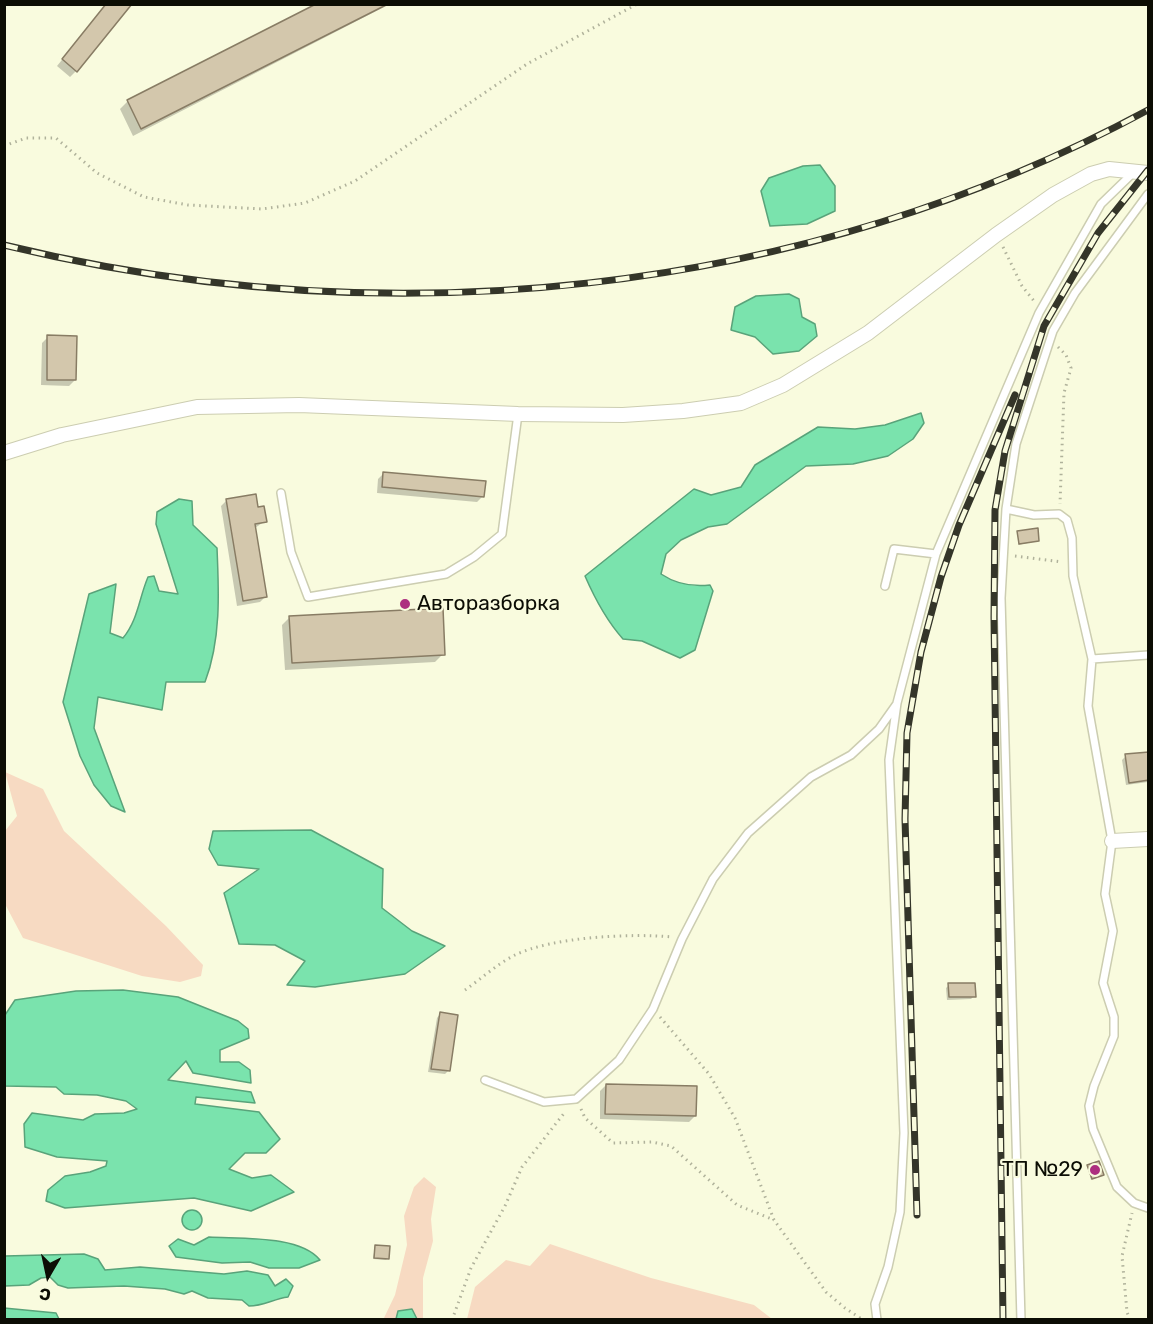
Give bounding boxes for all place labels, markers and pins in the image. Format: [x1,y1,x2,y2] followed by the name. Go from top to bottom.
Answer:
[417,591,560,617] place label: Авторазборка
[398,597,412,611] marker: Авторазборка
[1002,1157,1083,1183] place label: ТП №29
[1088,1163,1102,1177] marker: ТП №29

